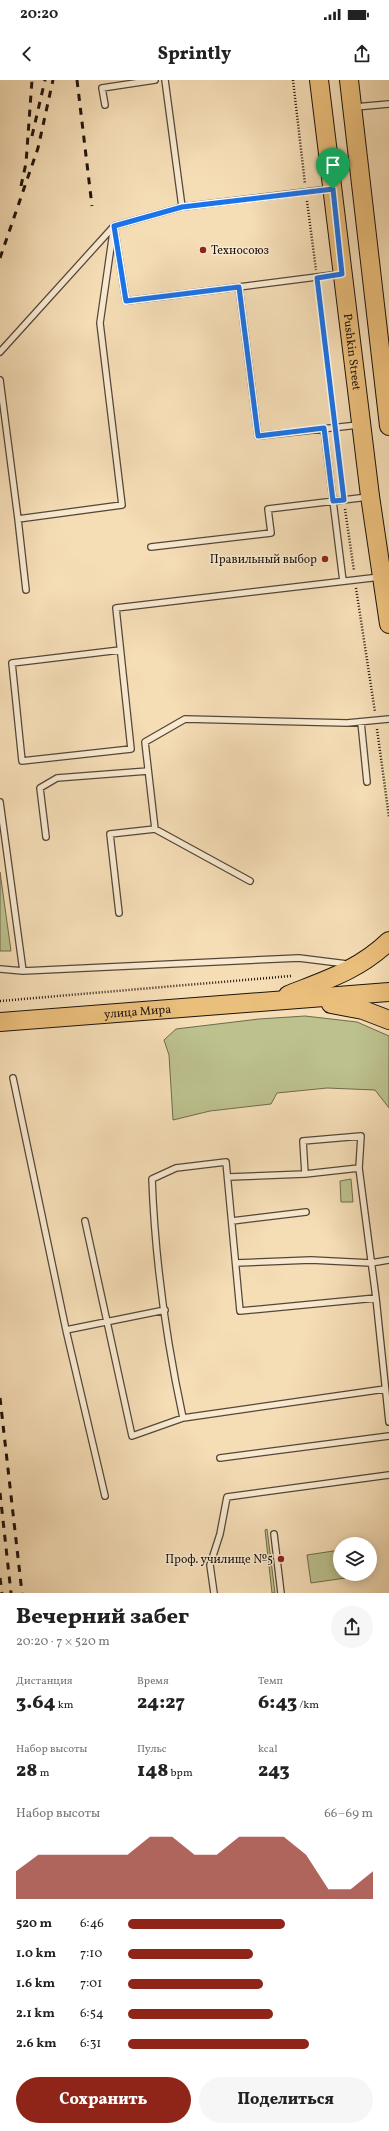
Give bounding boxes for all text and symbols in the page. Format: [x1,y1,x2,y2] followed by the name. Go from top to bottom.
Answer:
[20,4,58,25] text: 20:20
[158,42,231,67] text: Sprintly
[16,43,38,65] icon: back
[351,43,373,65] icon: share
[316,148,350,189] pin
[322,154,344,176] icon: arrive
[211,243,269,259] place label: Техносоюз
[198,245,208,255] marker: Техносоюз
[339,313,364,391] street label: Pushkin Street
[210,552,317,568] place label: Правильный выбор
[320,554,330,564] marker: Правильный выбор
[104,1002,172,1023] street label: улица Мира
[333,1537,377,1581] map controls
[333,1537,377,1581] button: layers
[165,1552,273,1568] place label: Проф. училище №5
[276,1554,286,1564] marker: Проф. училище №5
[16,1602,189,1633] text: Вечерний забег
[331,1606,373,1648] button: share
[16,1633,110,1651] text: 20:20 · 7 × 520 m
[16,1674,73,1689] text: Дистанция
[137,1674,169,1689] text: Время
[258,1674,283,1689] text: Темп
[16,1689,56,1717] text: 3.64
[137,1689,185,1717] text: 24:27
[258,1689,297,1717] text: 6:43
[56,1698,74,1713] text: km
[297,1698,319,1713] text: /km
[16,1742,87,1757] text: Набор высоты
[137,1742,167,1757] text: Пульс
[258,1742,278,1757] text: kcal
[16,1757,37,1785] text: 28
[137,1757,168,1785] text: 148
[258,1757,290,1785] text: 243
[37,1766,49,1781] text: m
[168,1766,193,1781] text: bpm
[16,1805,100,1823] text: Набор высоты
[324,1805,373,1823] text: 66–69 m
[16,1915,52,1933] text: 520 m
[80,1915,104,1933] text: 6:46
[16,1945,56,1963] text: 1.0 km
[80,1945,102,1963] text: 7:10
[16,1975,55,1993] text: 1.6 km
[80,1975,102,1993] text: 7:01
[16,2005,55,2023] text: 2.1 km
[80,2005,104,2023] text: 6:54
[16,2035,57,2053] text: 2.6 km
[80,2035,101,2053] text: 6:31
[16,2077,191,2123] button: Сохранить
[199,2077,373,2123] button: Поделиться

